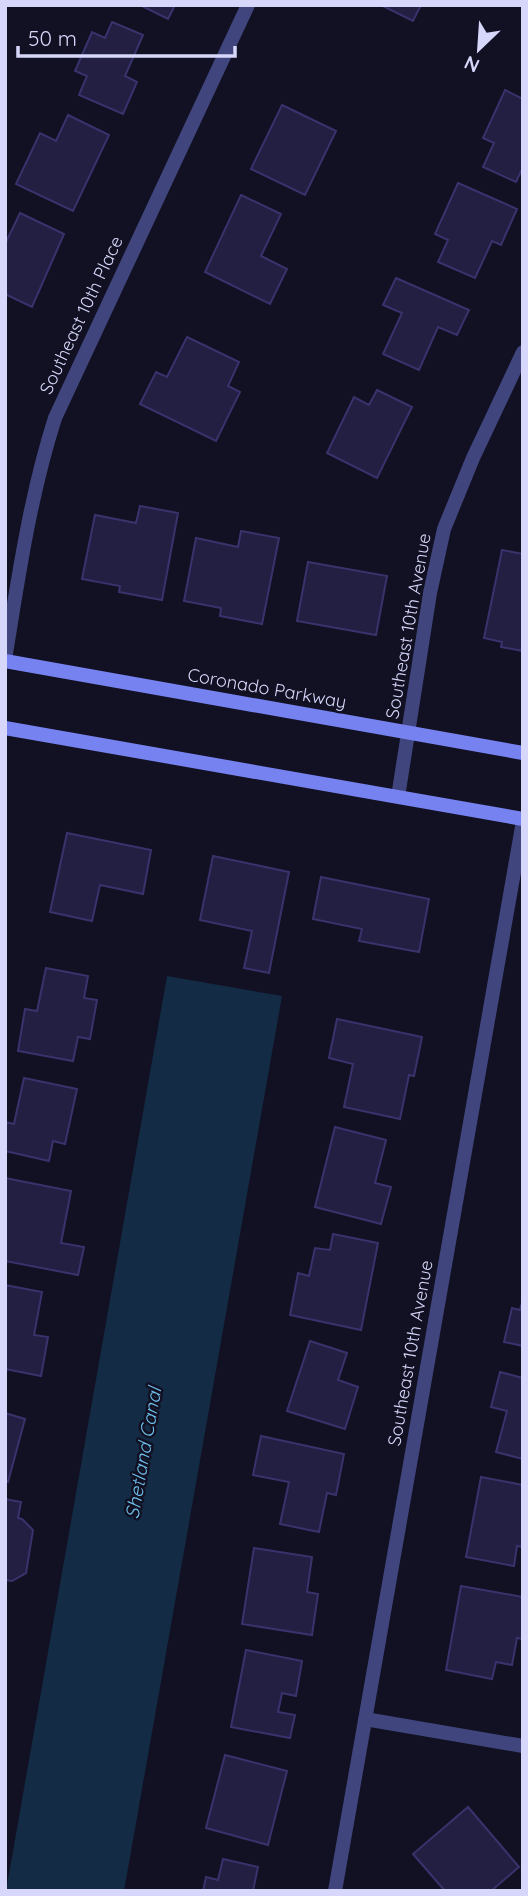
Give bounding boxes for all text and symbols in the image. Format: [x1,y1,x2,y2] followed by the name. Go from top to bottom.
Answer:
[18,14,234,58] scale bar
[444,14,514,84] north arrow
[28,25,77,51] text: 50 m
[460,51,483,78] text: N
[34,232,128,398] street label: Southeast 10th Place
[380,531,436,721] street label: Southeast 10th Avenue
[186,663,348,713] street label: Coronado Parkway
[382,1258,438,1448] street label: Southeast 10th Avenue
[120,1383,167,1521] water label: Shetland Canal

